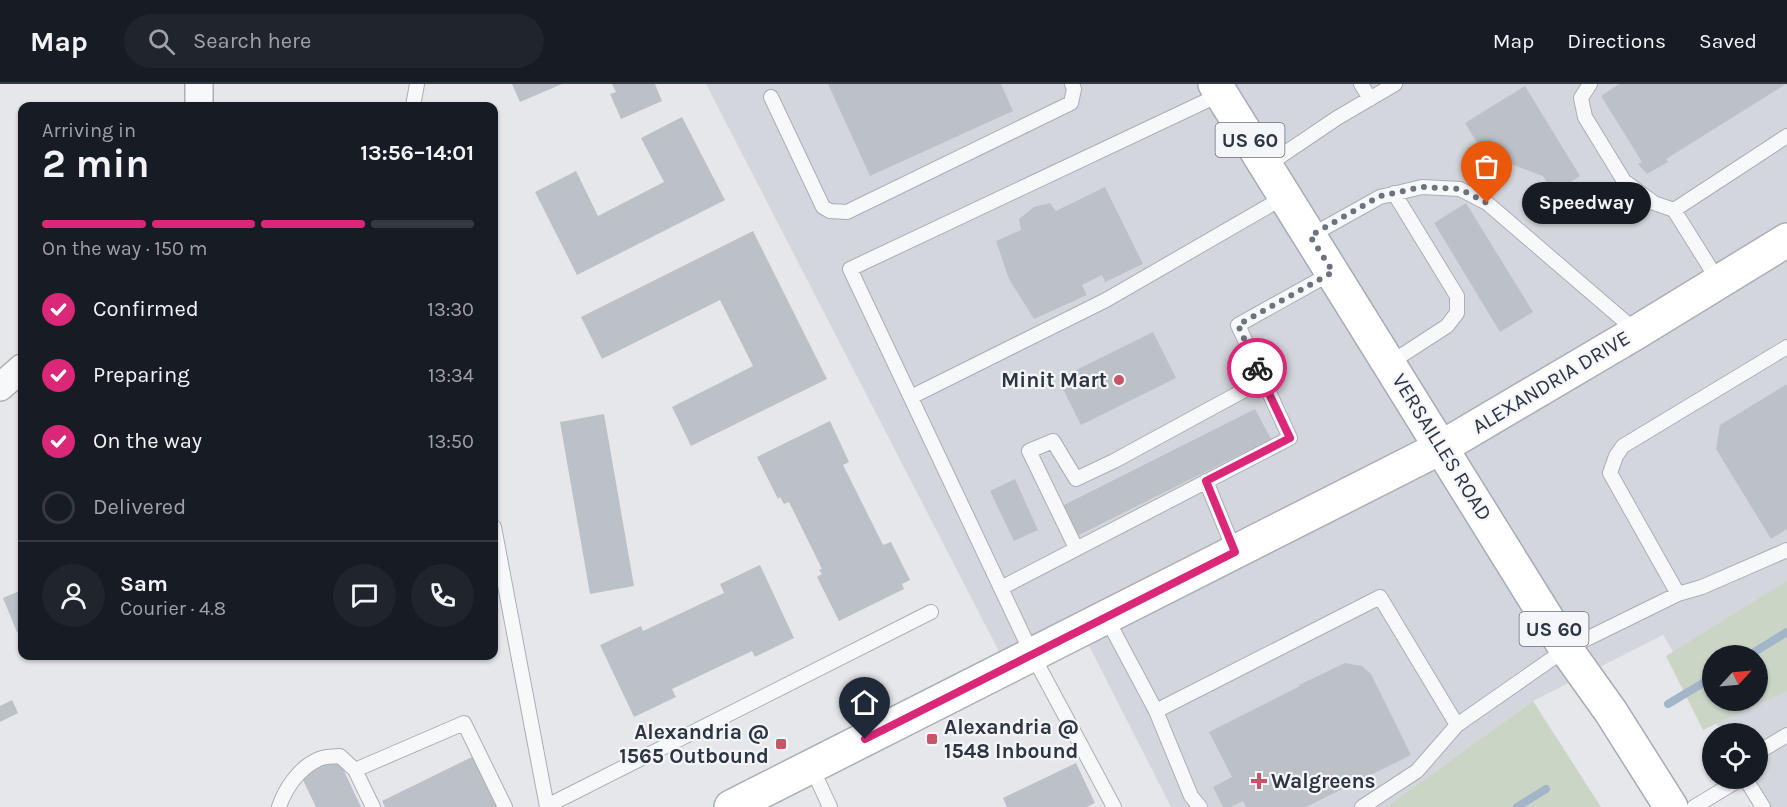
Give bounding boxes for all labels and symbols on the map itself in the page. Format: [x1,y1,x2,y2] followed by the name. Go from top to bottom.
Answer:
[1216,123,1284,157] road number: US 60
[1461,141,1512,203] pin
[1523,182,1652,224] callout: Speedway
[1468,325,1634,439] street label: ALEXANDRIA DRIVE
[1227,338,1287,398] courier
[1001,368,1107,392] place label: Minit Mart
[1387,369,1497,525] street label: VERSAILLES ROAD
[1112,373,1126,387] marker: Minit Mart
[1520,612,1588,646] road number: US 60
[1702,645,1768,711] north arrow
[839,677,890,739] pin
[944,715,1079,763] place label: Alexandria @ 1548 Inbound
[619,720,769,768] place label: Alexandria @ 1565 Outbound
[925,732,939,746] marker: Alexandria @ 1548 Inbound
[774,737,788,751] marker: Alexandria @ 1565 Outbound
[1271,769,1376,793] place label: Walgreens
[1252,774,1266,788] marker: Walgreens

